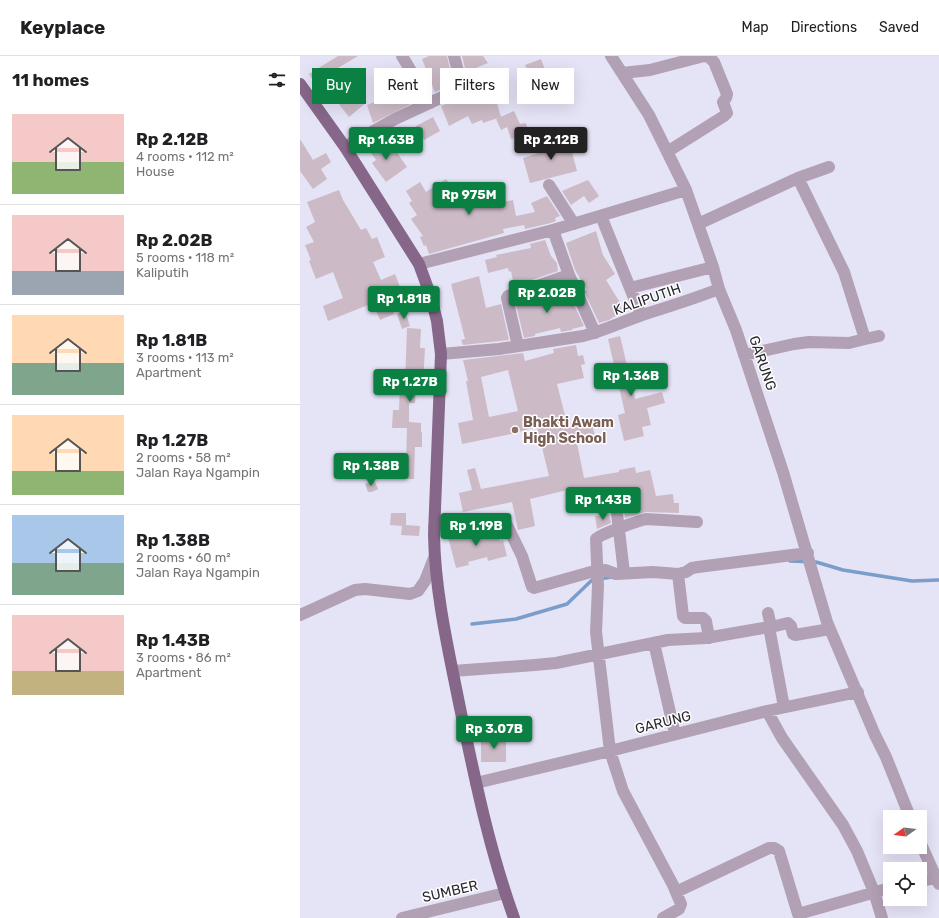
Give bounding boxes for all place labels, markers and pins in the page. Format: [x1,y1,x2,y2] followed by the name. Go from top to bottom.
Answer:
[345,127,427,161] pin: Rp 1.63B
[510,127,592,161] pin: Rp 2.12B
[432,182,506,216] pin: Rp 975M
[506,280,588,314] pin: Rp 2.02B
[363,286,445,320] pin: Rp 1.81B
[590,363,672,397] pin: Rp 1.36B
[369,369,451,403] pin: Rp 1.27B
[523,414,614,447] place label: Bhakti Awam High School
[510,425,520,435] marker: Bhakti Awam High School
[330,453,412,487] pin: Rp 1.38B
[562,487,644,521] pin: Rp 1.43B
[435,513,517,547] pin: Rp 1.19B
[453,716,535,750] pin: Rp 3.07B

